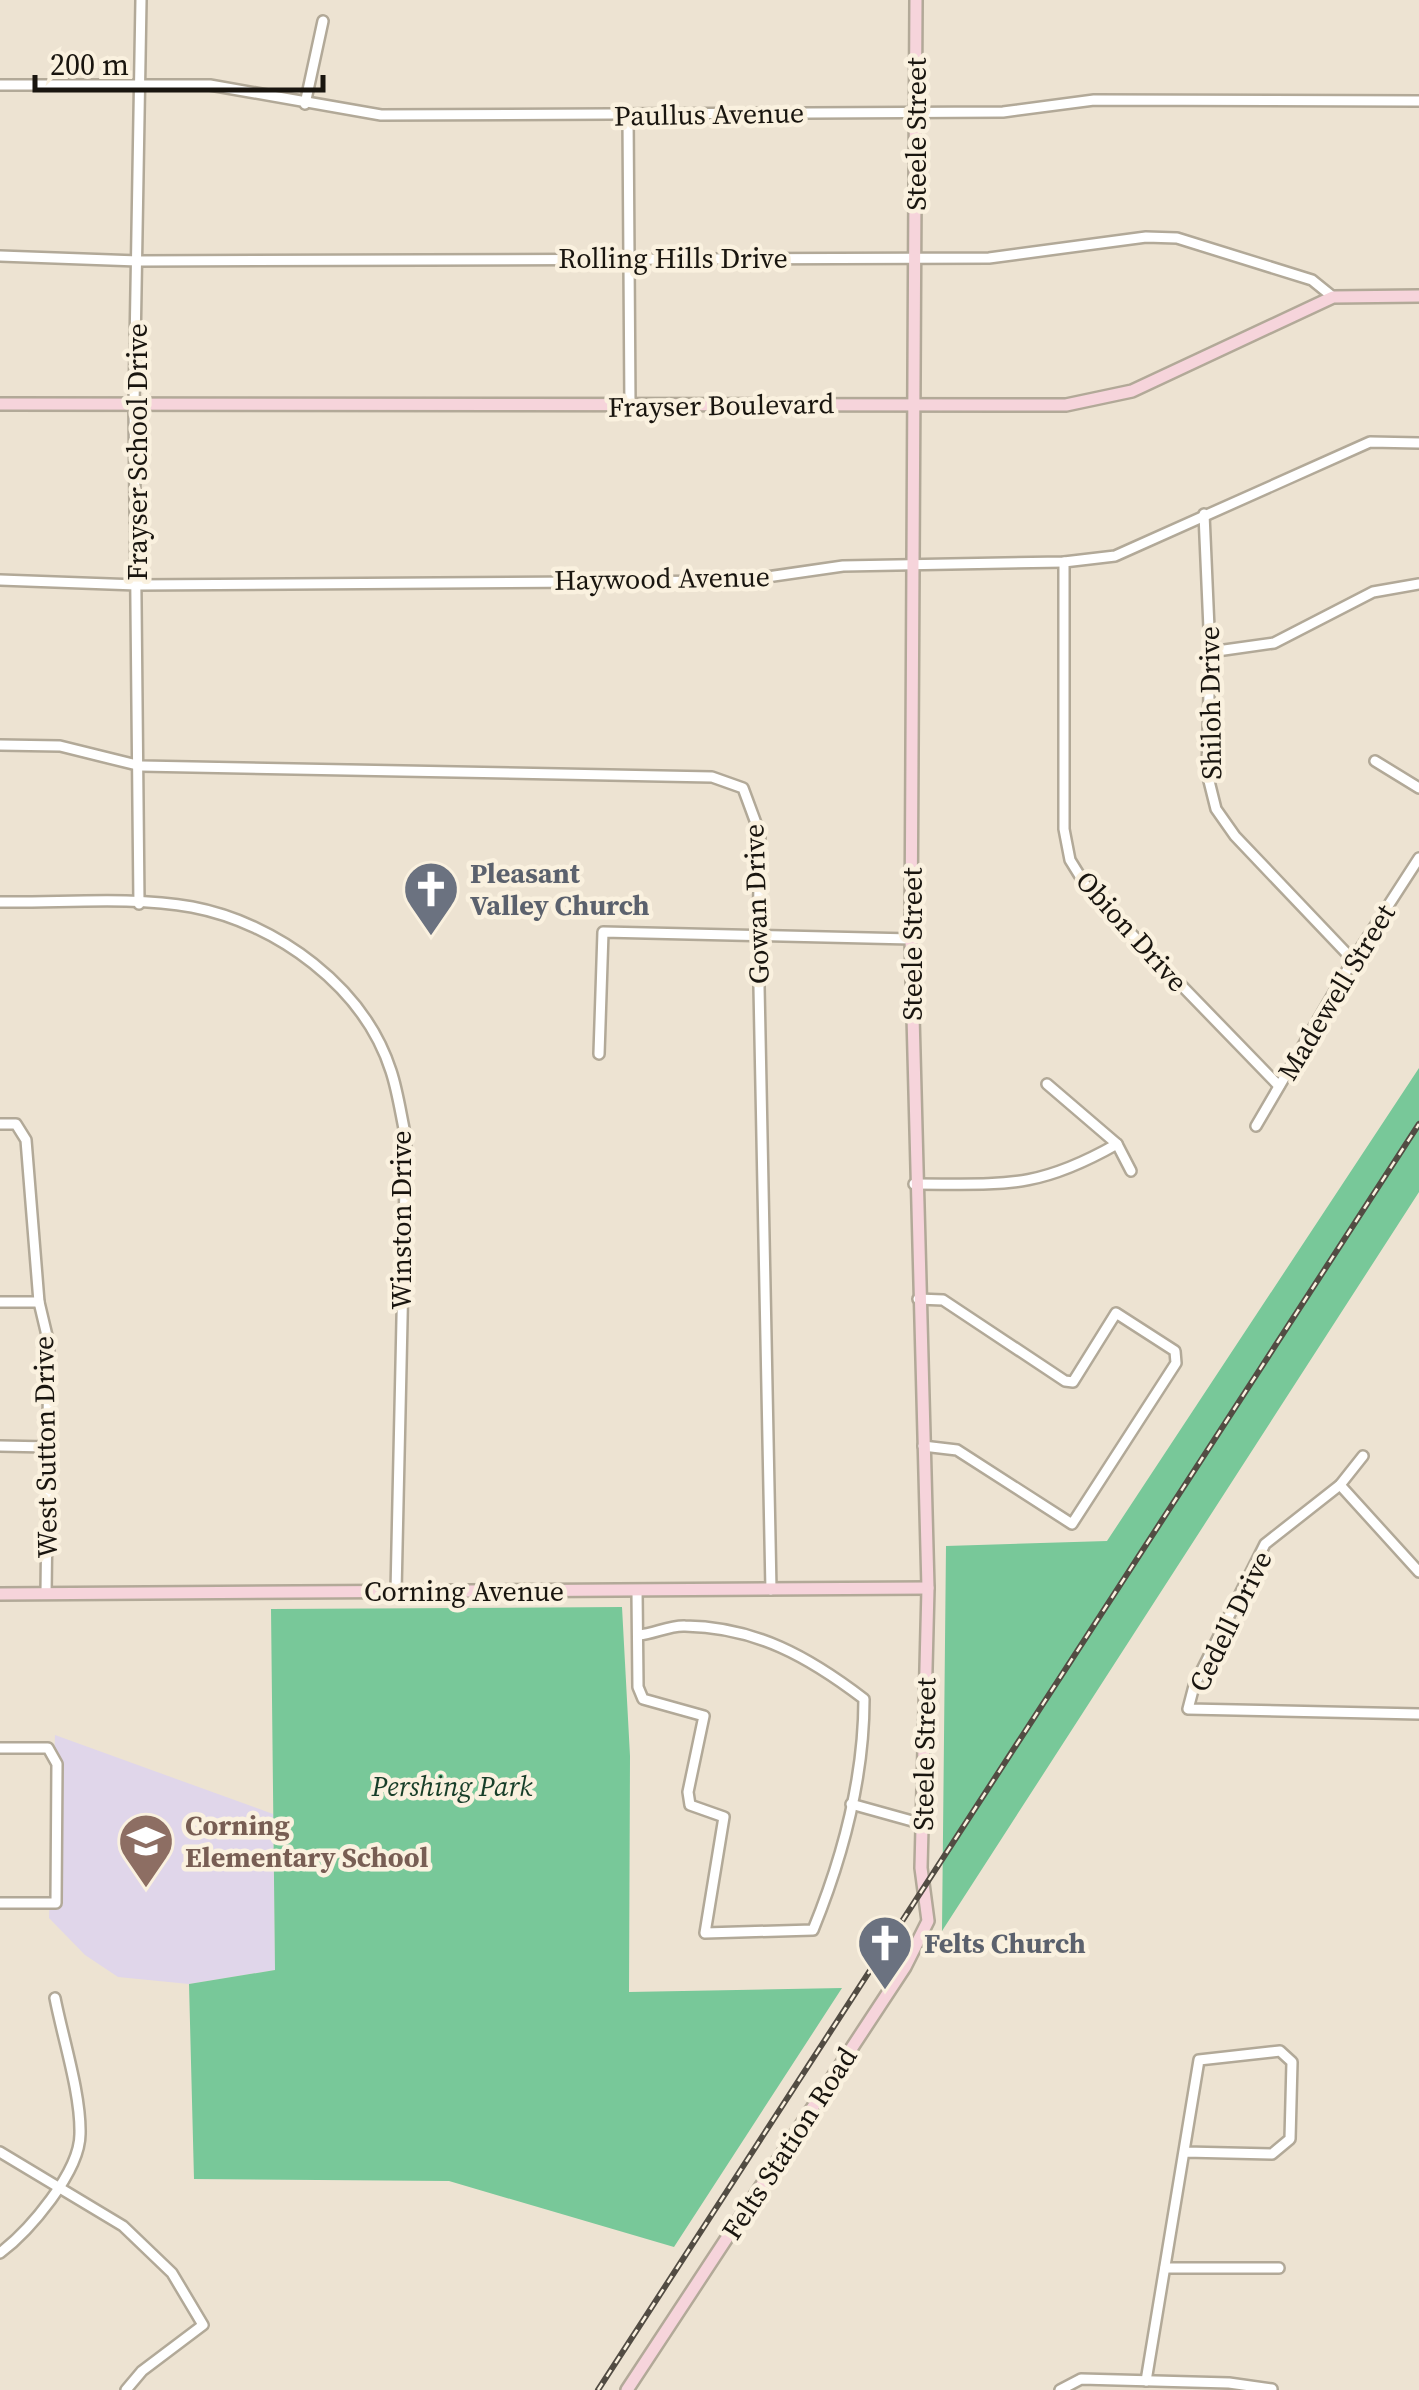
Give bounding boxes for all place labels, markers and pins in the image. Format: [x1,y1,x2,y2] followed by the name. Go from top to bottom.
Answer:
[470,854,650,924] place label: Pleasant Valley Church
[401,859,461,938] church icon: Pleasant Valley Church
[185,1806,429,1876] place label: Corning Elementary School
[116,1811,176,1890] school or university icon: Corning Elementary School
[855,1913,915,1992] church icon: Felts Church
[924,1924,1086,1962] place label: Felts Church

